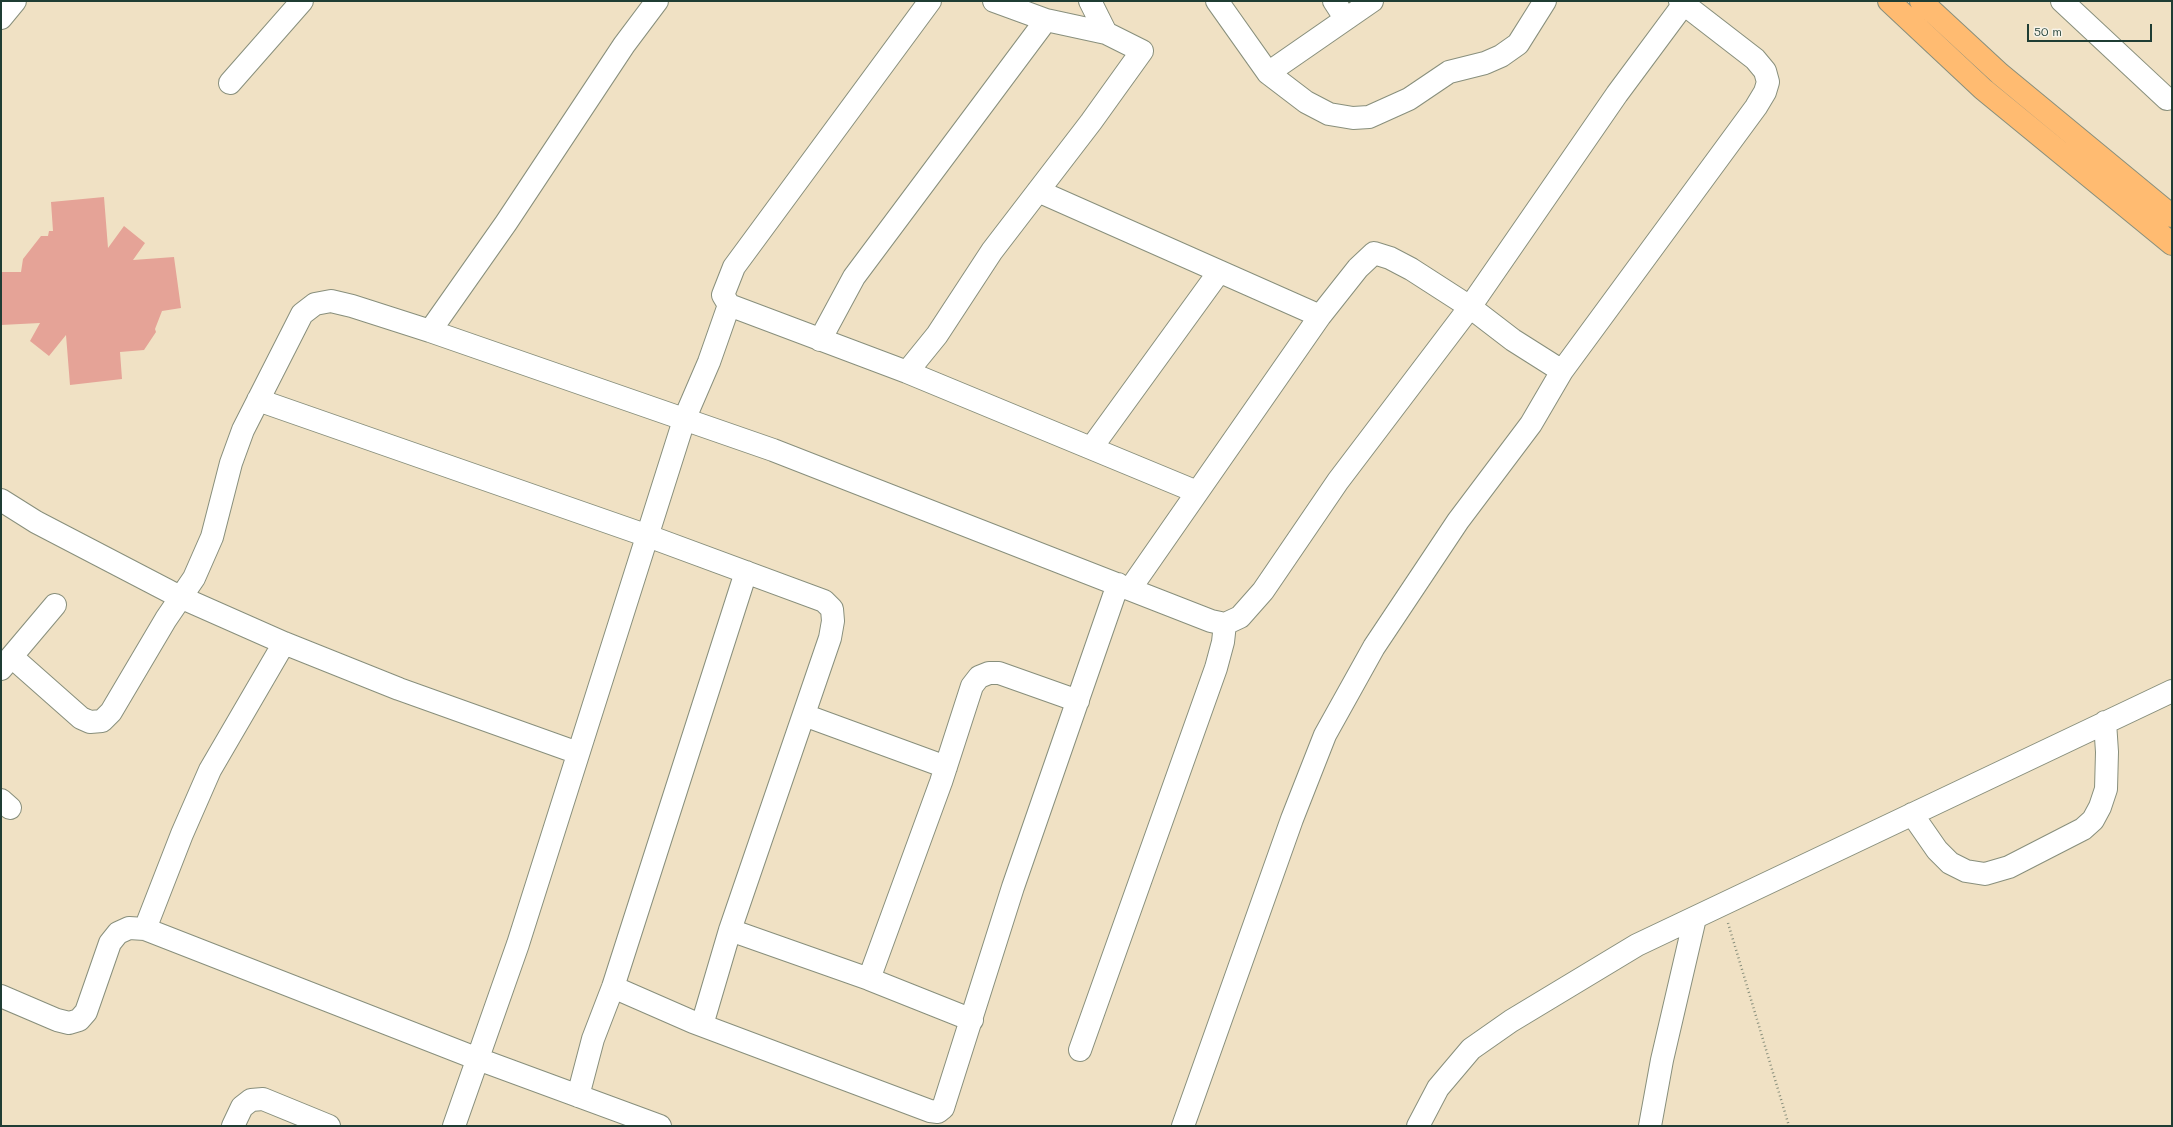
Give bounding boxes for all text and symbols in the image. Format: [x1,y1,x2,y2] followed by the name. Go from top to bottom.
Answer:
[2029,16,2154,42] scale bar
[2034,23,2062,39] text: 50 m

